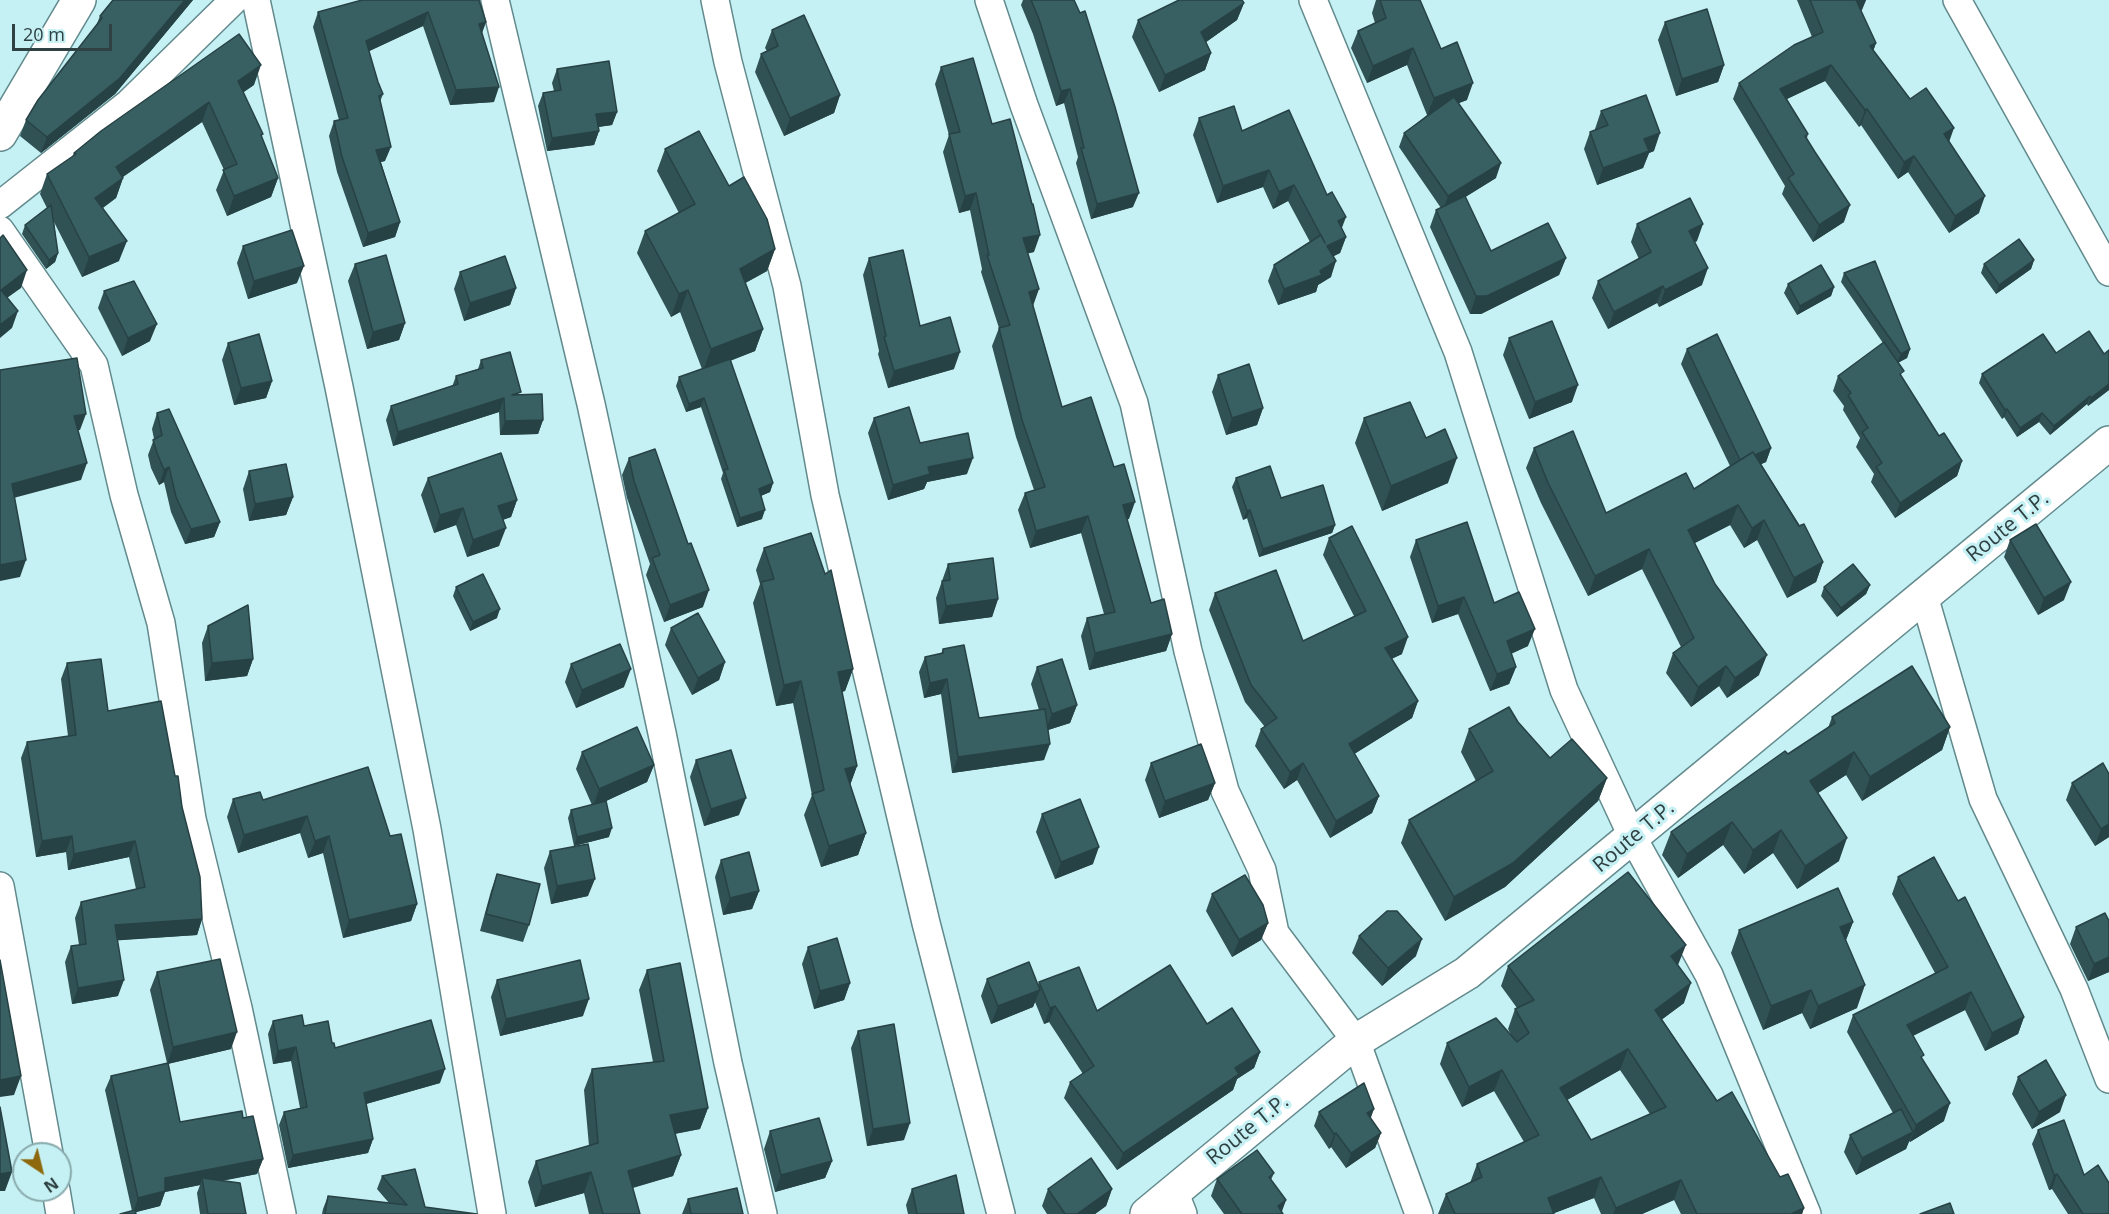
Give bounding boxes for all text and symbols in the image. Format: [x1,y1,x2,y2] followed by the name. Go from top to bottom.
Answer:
[15,12,116,50] scale bar
[23,22,65,46] text: 20 m
[1962,486,2054,568] street label: Route T.P.
[1588,796,1680,878] street label: Route T.P.
[1202,1089,1294,1171] street label: Route T.P.
[12,1142,72,1202] north arrow
[40,1172,63,1198] text: N

